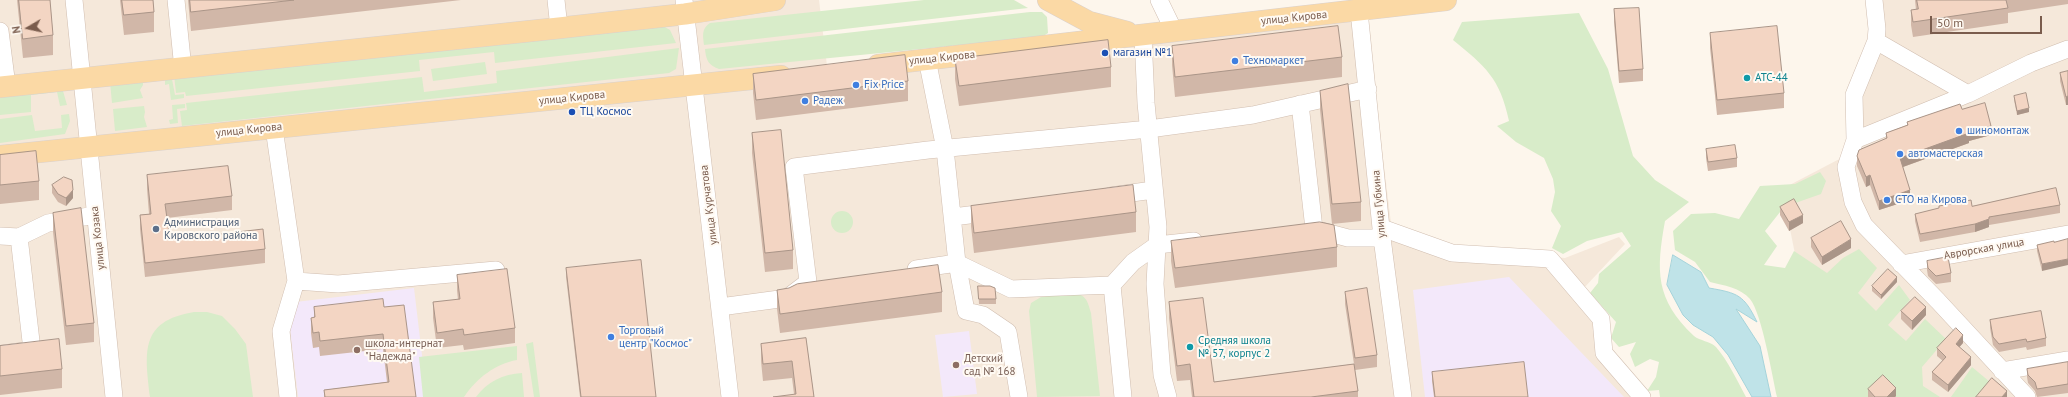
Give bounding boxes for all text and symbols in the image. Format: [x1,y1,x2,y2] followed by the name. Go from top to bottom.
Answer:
[8,8,48,48] north arrow
[1260,8,1328,28] street label: улица Кирова
[1932,8,2044,34] scale bar
[1937,15,1963,30] text: 50 m
[9,25,24,35] text: N
[1113,46,1172,60] place label: магазин №1
[908,48,976,68] street label: улица Кирова
[1100,48,1110,58] marker: магазин №1
[1243,54,1304,68] place label: Техномаркет
[1230,56,1240,66] marker: Техномаркет
[1755,71,1788,85] place label: АТС-44
[1742,73,1752,83] marker: АТС-44
[864,78,904,92] place label: Fix Price
[851,80,861,90] marker: Fix Price
[538,88,606,108] street label: улица Кирова
[813,94,843,108] place label: Радеж
[800,96,810,106] marker: Радеж
[580,105,631,119] place label: ТЦ Космос
[567,107,577,117] marker: ТЦ Космос
[215,120,283,140] street label: улица Кирова
[1967,124,2029,138] place label: шиномонтаж
[1954,126,1964,136] marker: шиномонтаж
[1908,147,1983,161] place label: автомастерская
[1895,149,1905,159] marker: автомастерская
[698,164,720,246] street label: улица Курчатова
[1369,169,1389,239] street label: улица Губкина
[1895,193,1967,207] place label: СТО на Кирова
[1882,195,1892,205] marker: СТО на Кирова
[88,206,108,270] street label: улица Козака
[164,216,257,242] place label: Администрация Кировского района
[151,224,161,234] marker: Администрация Кировского района
[1943,235,2025,263] street label: Аврорская улица
[619,324,692,350] place label: Торговый центр "Космос"
[606,332,616,342] marker: Торговый центр "Космос"
[1198,334,1271,360] place label: Средняя школа № 57, корпус 2
[365,337,442,363] place label: школа-интернат "Надежда"
[1185,342,1195,352] marker: Средняя школа № 57, корпус 2
[352,345,362,355] marker: школа-интернат "Надежда"
[964,352,1015,378] place label: Детский сад № 168
[951,360,961,370] marker: Детский сад № 168

